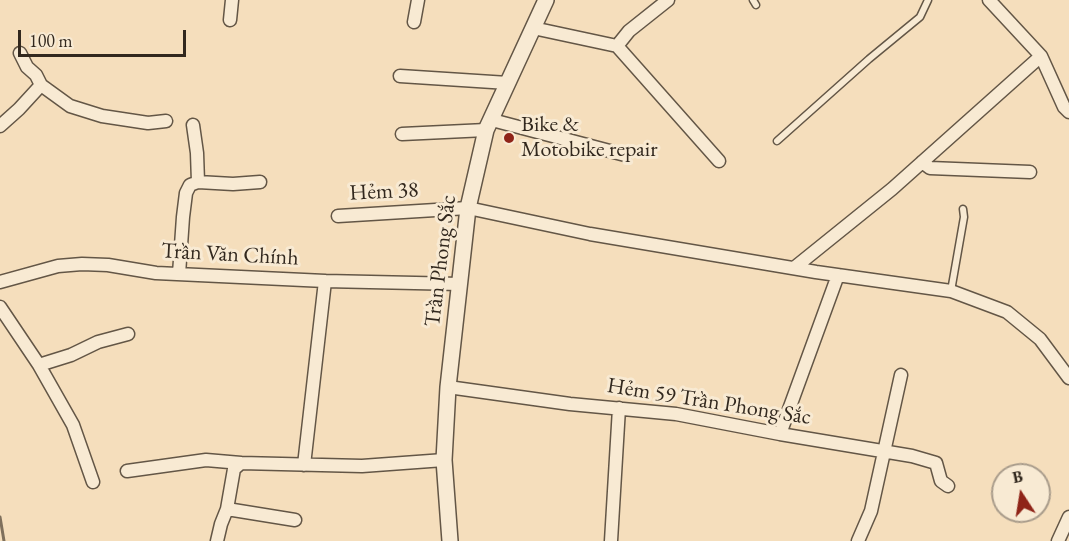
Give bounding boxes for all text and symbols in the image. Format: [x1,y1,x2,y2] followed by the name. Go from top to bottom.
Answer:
[21,18,189,56] scale bar
[29,29,73,52] text: 100 m
[521,112,658,164] place label: Bike & Motobike repair
[502,131,516,145] marker: Bike & Motobike repair
[349,177,419,207] street label: Hẻm 38
[420,194,462,328] street label: Trần Phong Sắc
[161,238,299,272] street label: Trần Văn Chính
[605,373,813,431] street label: Hẻm 59 Trần Phong Sắc
[991,463,1051,523] north arrow
[1010,466,1025,488] text: B

